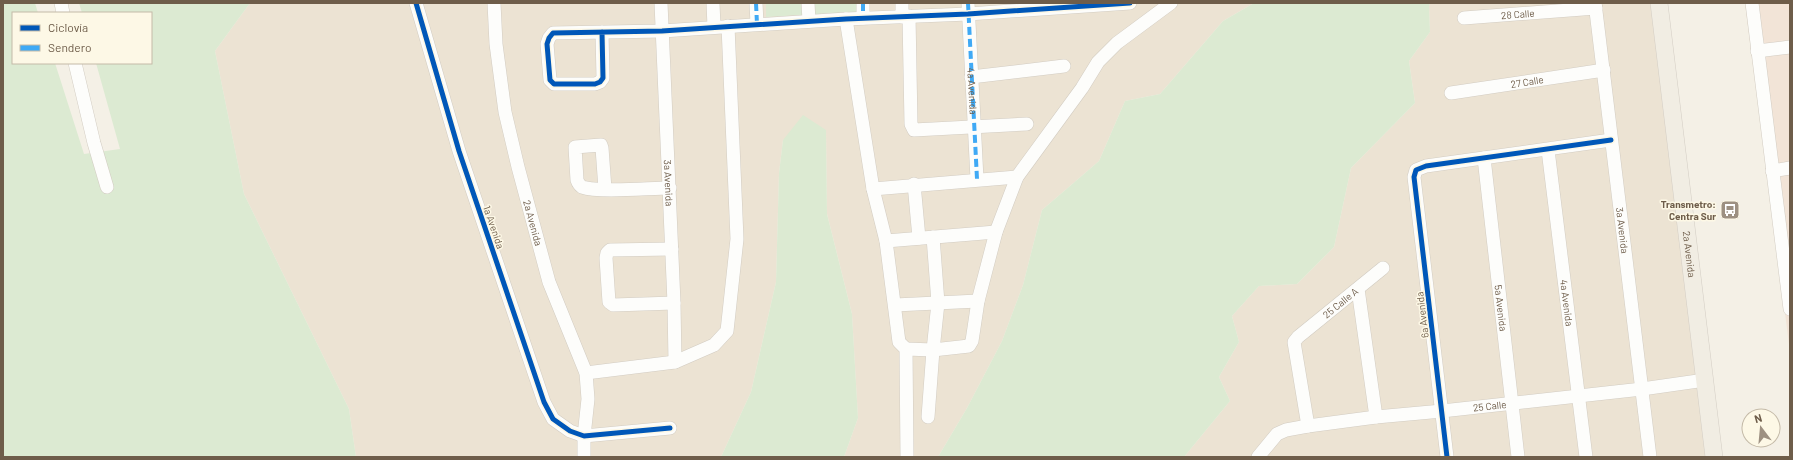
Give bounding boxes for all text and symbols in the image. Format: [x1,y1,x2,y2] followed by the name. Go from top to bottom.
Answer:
[1501,7,1535,21] street label: 28 Calle
[12,12,152,64] legend
[48,20,88,34] text: Ciclovía
[48,40,92,54] text: Sendero
[965,67,980,115] street label: 4a Avenida
[1510,73,1544,90] street label: 27 Calle
[662,159,676,206] street label: 3a Avenida
[1661,198,1716,222] place label: Transmetro: Centra Sur
[521,199,545,247] street label: 2a Avenida
[1719,199,1741,221] bus stop icon: Transmetro: Centra Sur
[481,204,507,250] street label: 1a Avenida
[1614,207,1631,254] street label: 3a Avenida
[1681,230,1698,278] street label: 2a Avenida
[1558,279,1576,327] street label: 4a Avenida
[1492,284,1510,332] street label: 5a Avenida
[1320,285,1360,320] street label: 25 Calle A
[1413,291,1431,339] street label: 6a Avenida
[1472,398,1507,414] street label: 25 Calle
[1741,408,1781,448] north arrow
[1753,411,1763,425] text: N

